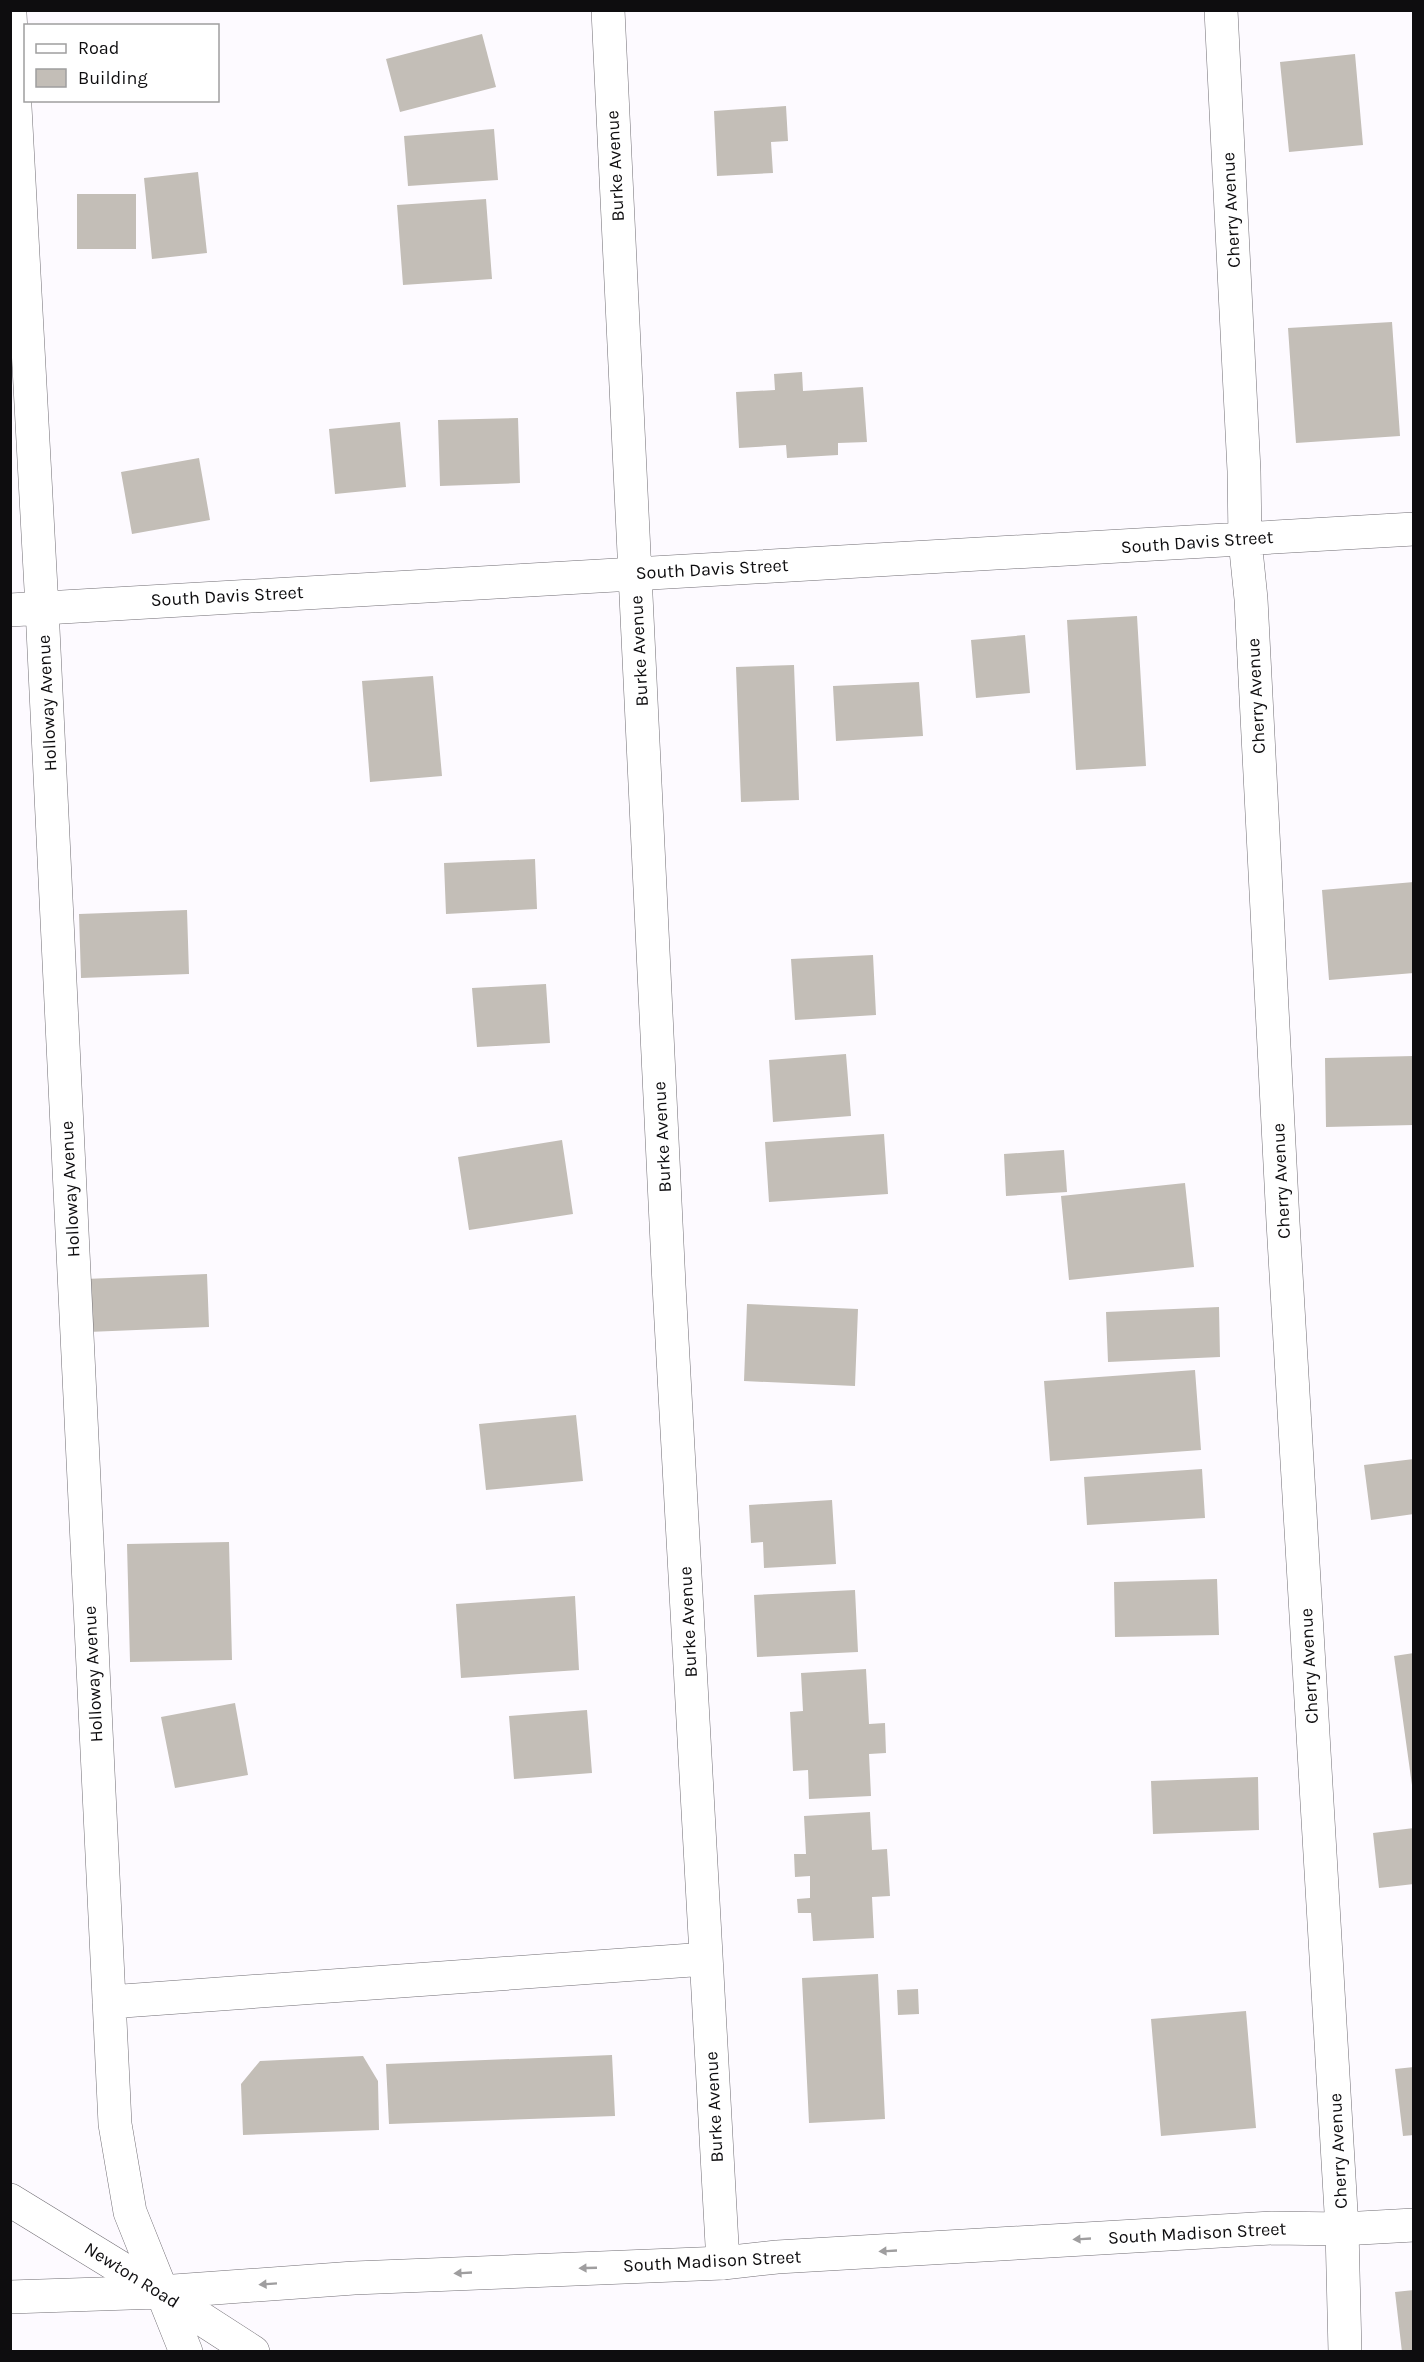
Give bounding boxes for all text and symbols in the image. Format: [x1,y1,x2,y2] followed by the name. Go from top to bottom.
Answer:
[24,24,219,102] legend
[78,37,119,59] text: Road
[78,67,148,89] text: Building
[601,110,629,222] street label: Burke Avenue
[1217,151,1245,269] street label: Cherry Avenue
[1120,526,1274,558] street label: South Davis Street
[635,554,789,584] street label: South Davis Street
[150,581,304,611] street label: South Davis Street
[625,595,653,707] street label: Burke Avenue
[32,634,62,772] street label: Holloway Avenue
[1242,637,1270,755] street label: Cherry Avenue
[648,1081,676,1193] street label: Burke Avenue
[55,1120,85,1258] street label: Holloway Avenue
[1267,1122,1295,1240] street label: Cherry Avenue
[674,1566,702,1678] street label: Burke Avenue
[78,1605,108,1743] street label: Holloway Avenue
[1295,1607,1323,1725] street label: Cherry Avenue
[700,2051,728,2163] street label: Burke Avenue
[1324,2092,1352,2210] street label: Cherry Avenue
[1107,2217,1287,2249] street label: South Madison Street
[1073,2235,1092,2244] one-way arrow
[80,2237,184,2313] street label: Newton Road
[622,2245,802,2277] street label: South Madison Street
[878,2246,897,2255] one-way arrow
[579,2263,598,2272] one-way arrow
[453,2269,472,2278] one-way arrow
[258,2280,277,2289] one-way arrow

